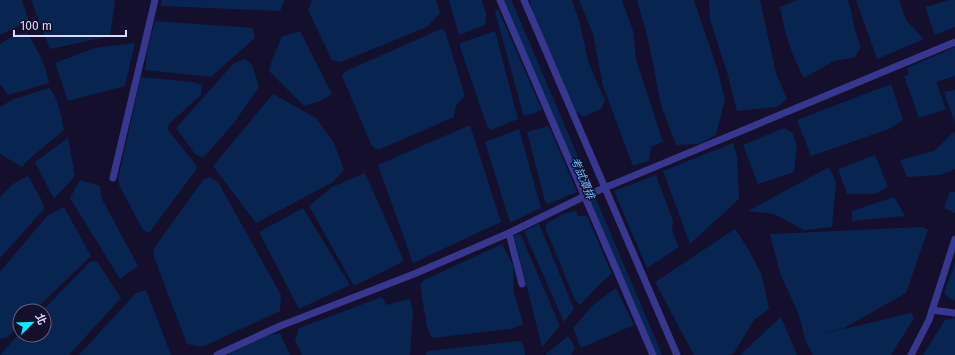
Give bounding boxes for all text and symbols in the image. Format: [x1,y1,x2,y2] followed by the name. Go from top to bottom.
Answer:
[14,12,126,38] scale bar
[20,19,52,33] text: 100 m
[568,155,598,203] water label: 考試潭排
[12,303,52,343] north arrow
[33,312,49,327] text: 北

